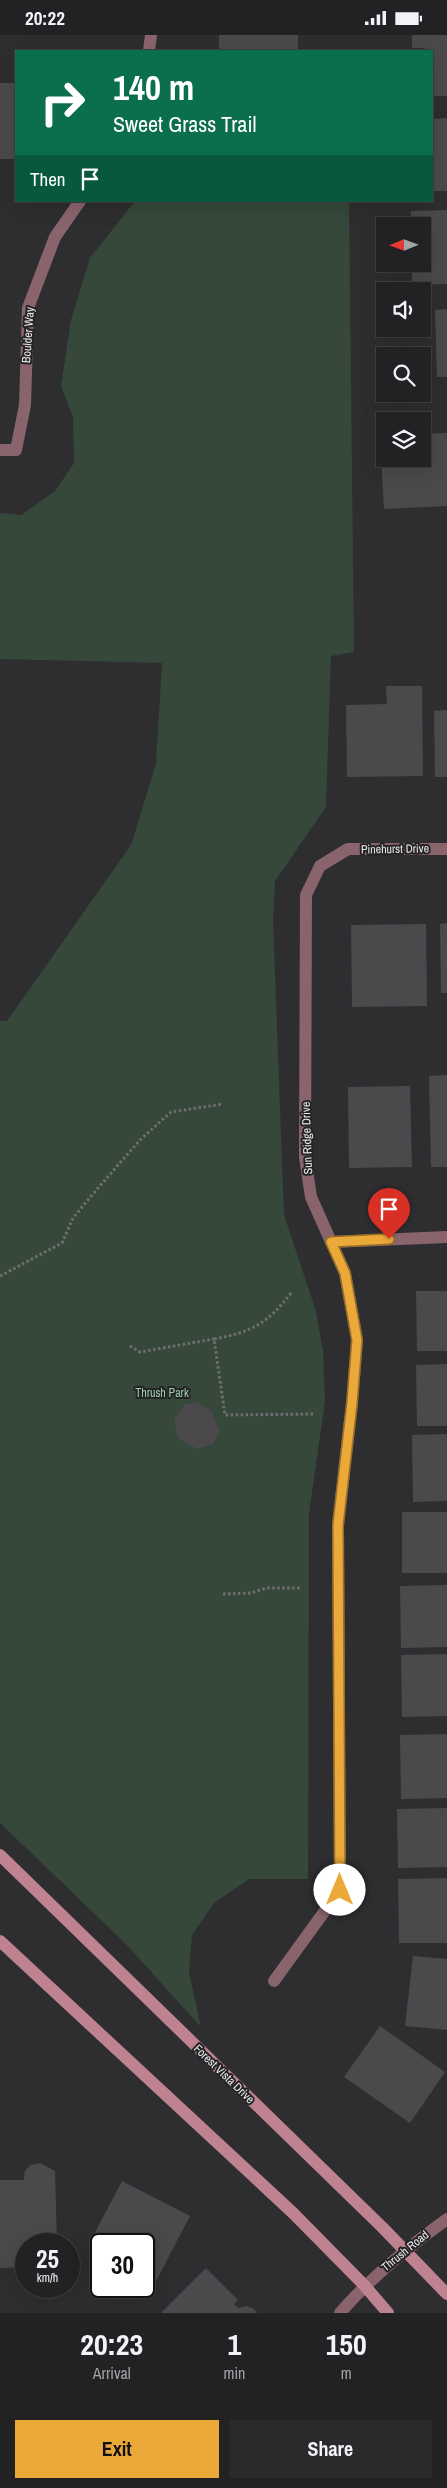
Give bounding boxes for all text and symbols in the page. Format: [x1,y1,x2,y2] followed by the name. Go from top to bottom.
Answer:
[25,5,65,31] text: 20:22
[113,64,194,111] text: 140 m
[30,70,95,135] icon: right
[113,109,256,139] text: Sweet Grass Trail
[76,165,104,193] icon: arrive
[30,166,66,192] text: Then
[376,217,431,273] north arrow
[376,217,431,467] map controls
[376,282,431,337] button: sound
[18,306,38,363] street label: Boulder Way
[376,347,431,402] button: search
[376,412,431,467] button: layers
[361,840,429,858] street label: Pinehurst Drive
[298,1101,316,1175] street label: Sun Ridge Drive
[368,1188,410,1239] pin
[375,1195,403,1223] icon: arrive
[135,1385,189,1401] park label: Thrush Park
[313,1863,365,1915] position arrow
[190,2041,258,2107] street label: Forest Vista Drive
[378,2227,432,2275] street label: Thrush Road
[90,2233,155,2298] speed limit sign: 30
[36,2242,59,2276] text: 25
[37,2270,58,2286] text: km/h
[80,2324,143,2364] text: 20:23
[228,2324,241,2364] text: 1
[326,2324,367,2364] text: 150
[93,2362,131,2384] text: Arrival
[223,2362,245,2384] text: min
[341,2362,352,2384] text: m
[15,2420,219,2478] button: Exit
[229,2420,432,2478] button: Share

